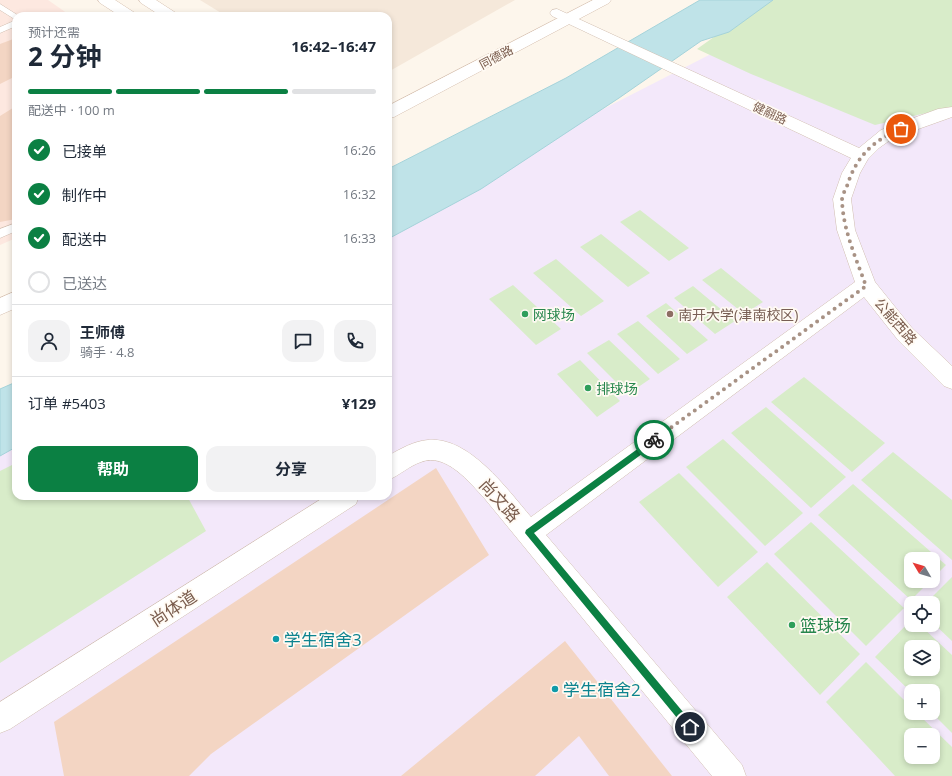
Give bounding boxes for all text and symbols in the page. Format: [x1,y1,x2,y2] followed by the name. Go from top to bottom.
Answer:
[28,23,80,41] text: 预计还需
[291,36,376,56] text: 16:42–16:47
[28,38,102,74] text: 2 分钟
[476,41,516,73] street label: 同德路
[750,98,790,128] street label: 健翮路
[28,101,115,119] text: 配送中 · 100 m
[884,112,918,146] pin
[890,118,912,140] icon: bag
[28,139,50,161] icon: check
[62,141,107,161] text: 已接单
[343,141,376,159] text: 16:26
[28,183,50,205] icon: check
[62,185,107,205] text: 制作中
[343,185,376,203] text: 16:32
[28,227,50,249] icon: check
[62,229,107,249] text: 配送中
[343,229,376,247] text: 16:33
[62,273,107,293] text: 已送达
[870,294,922,348] street label: 公能西路
[533,305,575,324] place label: 网球场
[678,305,798,324] place label: 南开大学(津南校区)
[520,309,530,319] marker: 网球场
[665,309,675,319] marker: 南开大学(津南校区)
[28,320,70,362] button: person
[282,320,324,362] button: chat
[334,320,376,362] button: phone
[80,322,125,342] text: 王师傅
[80,343,134,361] text: 骑手 · 4.8
[596,379,638,398] place label: 排球场
[583,383,593,393] marker: 排球场
[28,393,106,413] text: 订单 #5403
[342,393,376,413] text: ¥129
[634,420,674,460] courier
[643,429,665,451] icon: bike
[28,446,198,492] button: 帮助
[206,446,376,492] button: 分享
[474,473,526,527] street label: 尚文路
[904,552,940,588] north arrow
[904,552,940,764] map controls
[145,584,201,632] street label: 尚体道
[904,596,940,632] button: locate
[800,614,851,637] place label: 篮球场
[787,620,797,630] marker: 篮球场
[284,628,362,651] place label: 学生宿舍3
[271,634,281,644] marker: 学生宿舍3
[904,640,940,676] button: layers
[563,678,641,701] place label: 学生宿舍2
[550,684,560,694] marker: 学生宿舍2
[904,684,940,720] button: +
[673,710,707,744] pin
[679,716,701,738] icon: home
[904,728,940,764] button: −

